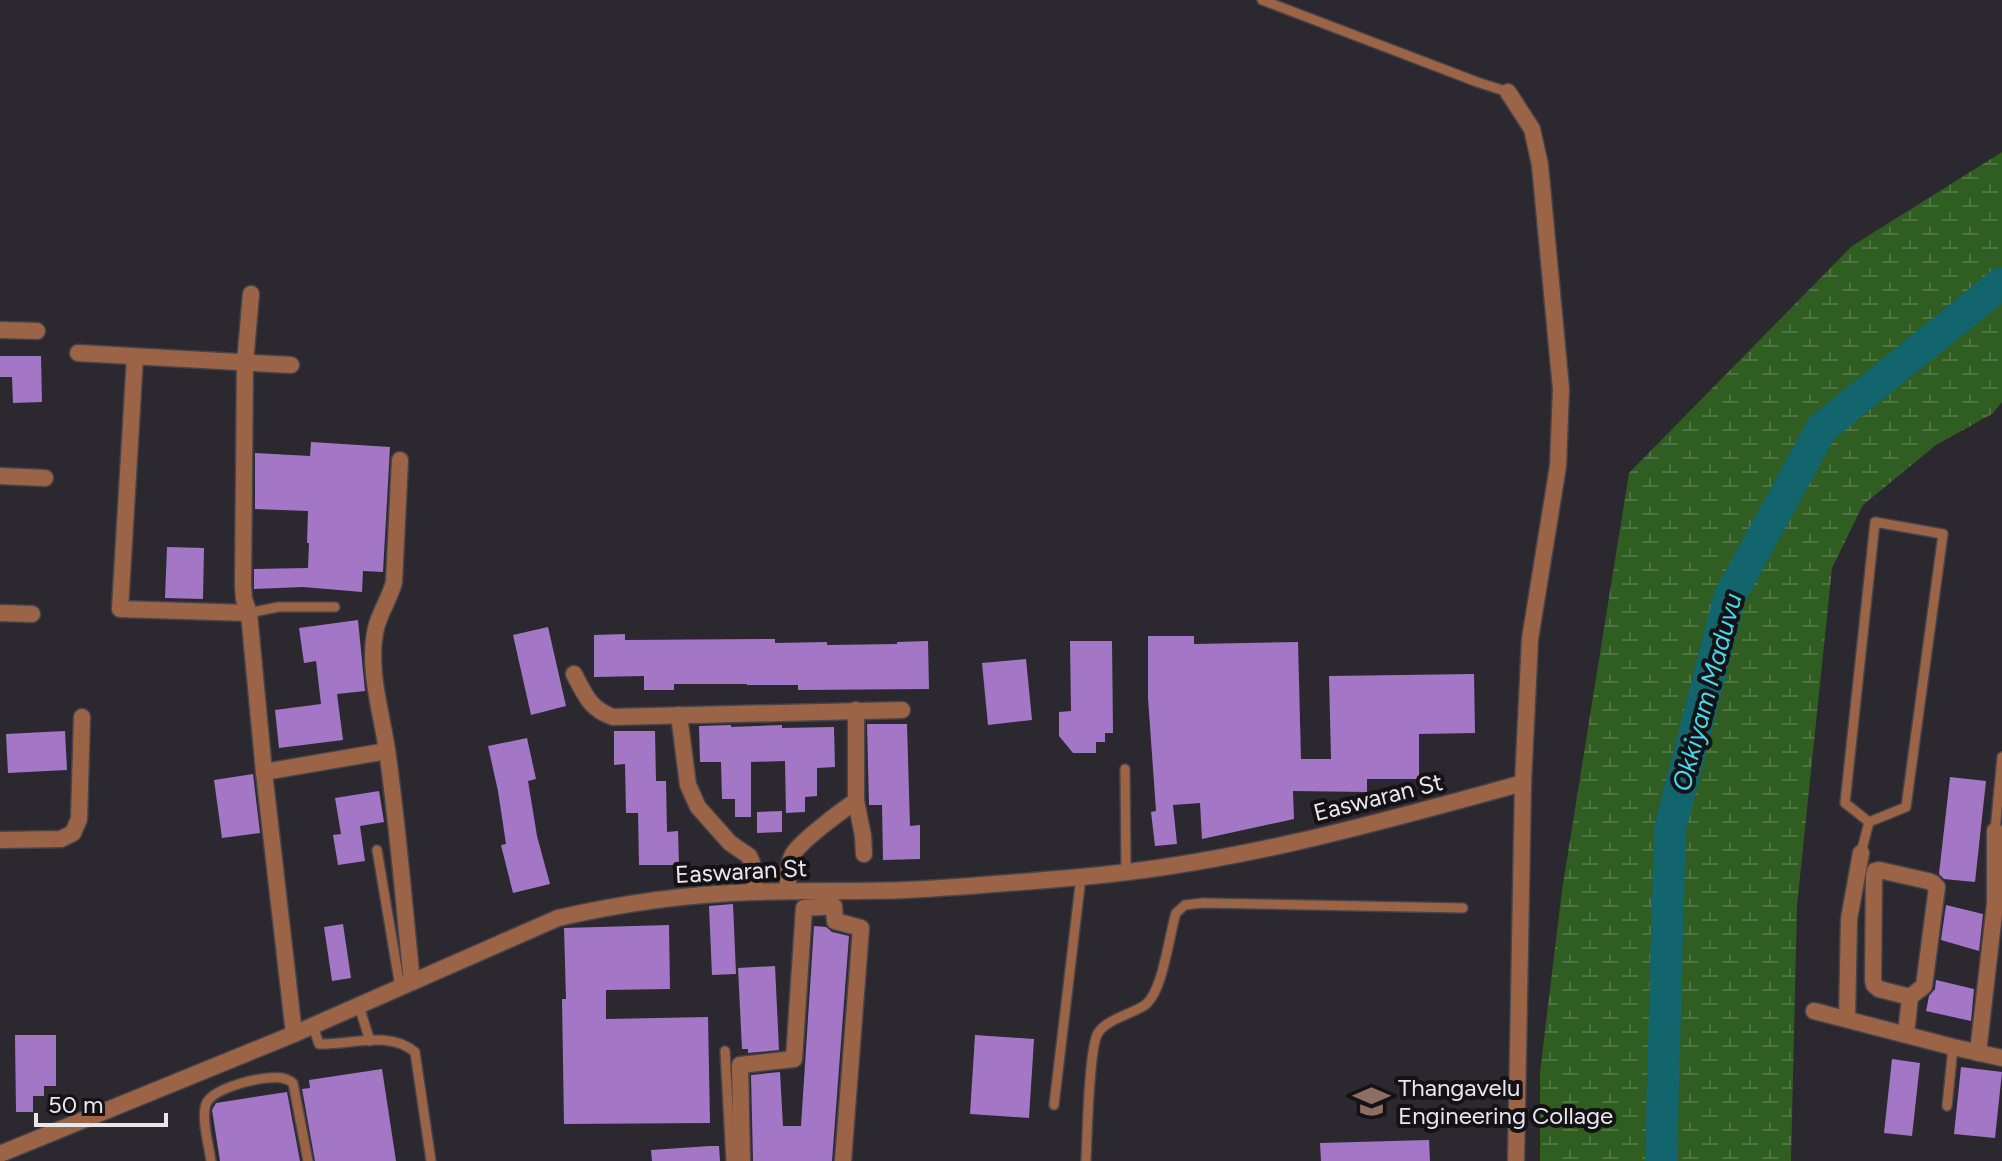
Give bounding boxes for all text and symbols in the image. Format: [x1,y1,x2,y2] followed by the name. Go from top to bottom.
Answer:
[1665,589,1749,795] water label: Okkiyam Maduvu
[1311,767,1445,827] street label: Easwaran St
[674,853,808,889] street label: Easwaran St
[1398,1073,1613,1130] place label: Thangavelu Engineering Collage
[36,1077,166,1127] scale bar
[1353,1082,1391,1120] school or university icon: Thangavelu Engineering Collage
[48,1090,104,1119] text: 50 m

